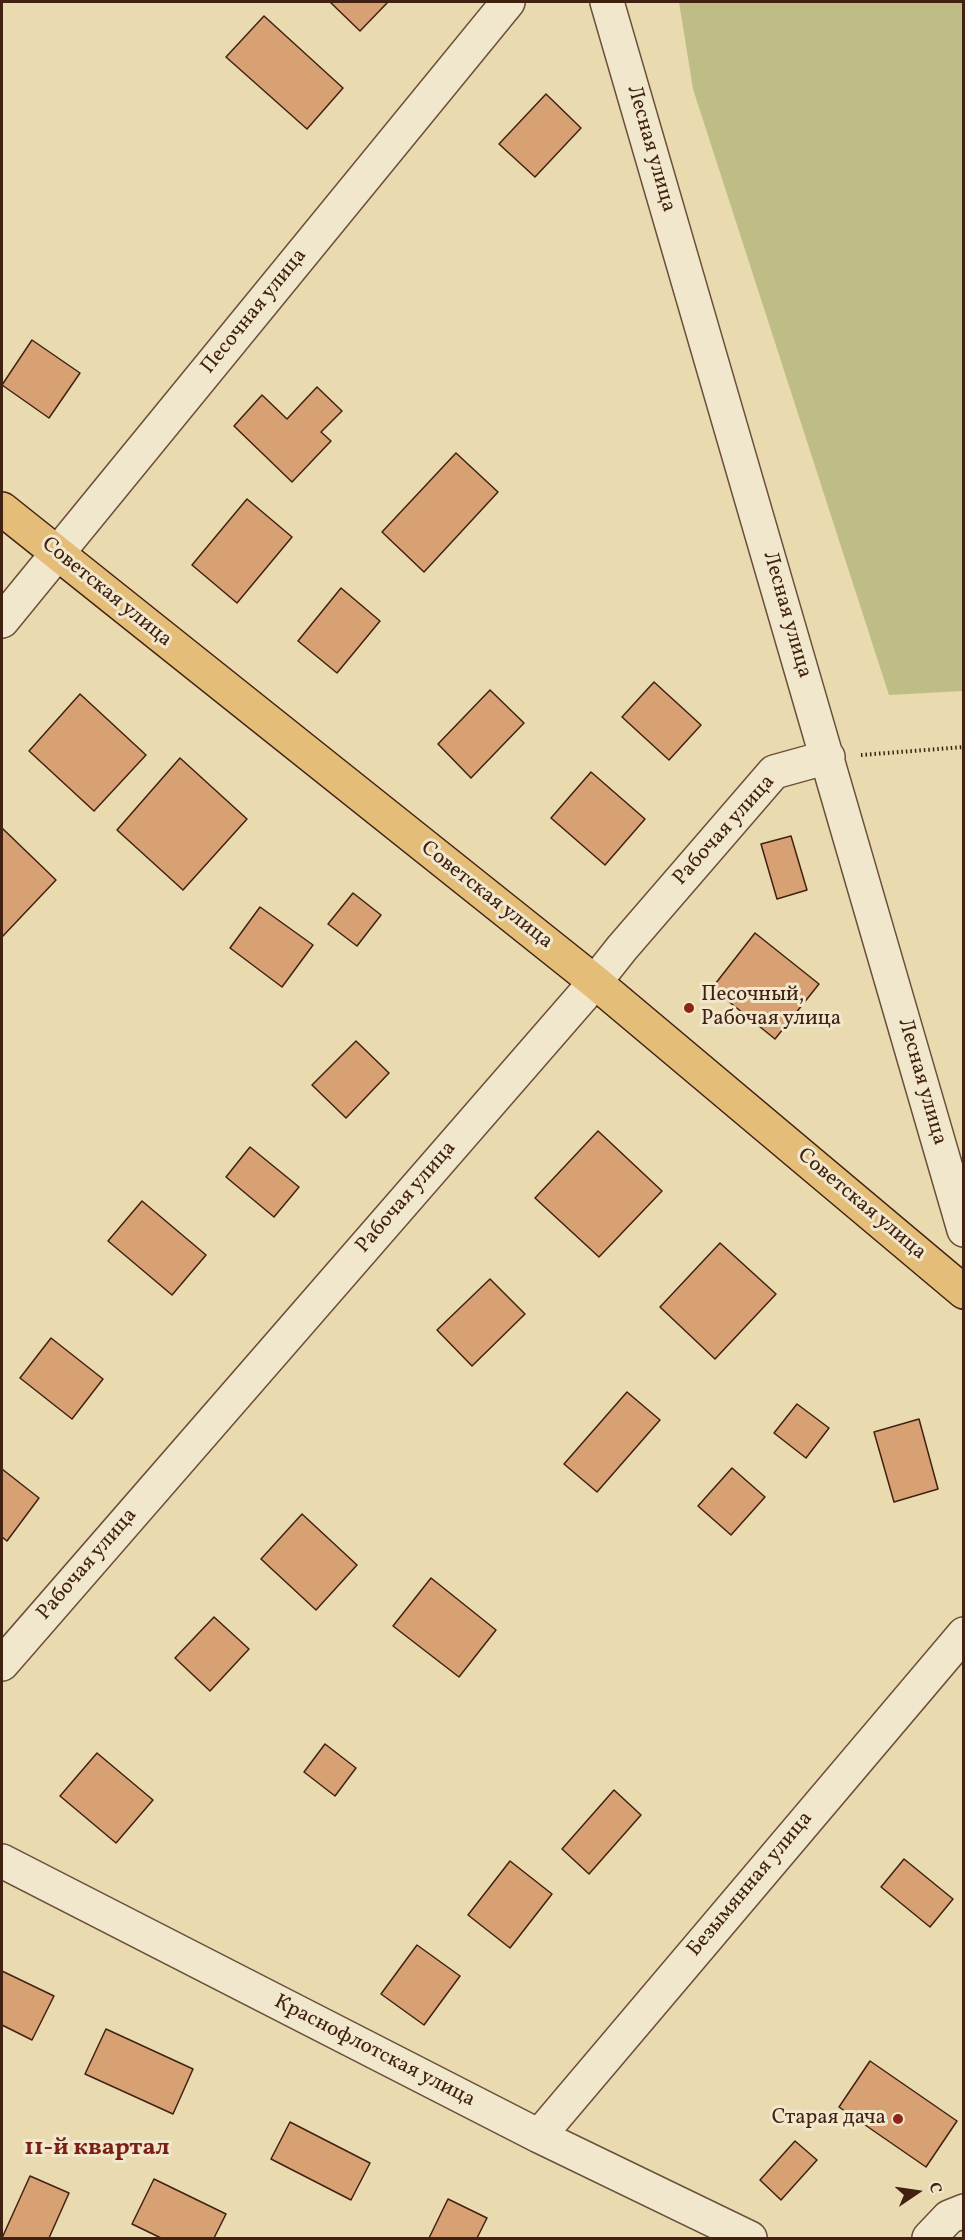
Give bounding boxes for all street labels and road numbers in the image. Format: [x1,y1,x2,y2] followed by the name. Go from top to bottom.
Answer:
[620,83,680,215] street label: Лесная улица
[197,244,313,380] street label: Песочная улица
[36,533,176,653] street label: Советская улица
[756,549,816,681] street label: Лесная улица
[669,770,781,892] street label: Рабочая улица
[415,837,557,955] street label: Советская улица
[891,1016,951,1148] street label: Лесная улица
[351,1137,463,1259] street label: Рабочая улица
[791,1144,931,1266] street label: Советская улица
[32,1504,144,1626] street label: Рабочая улица
[683,1807,819,1963] street label: Безымянная улица
[269,1990,479,2114] street label: Краснофлотская улица

